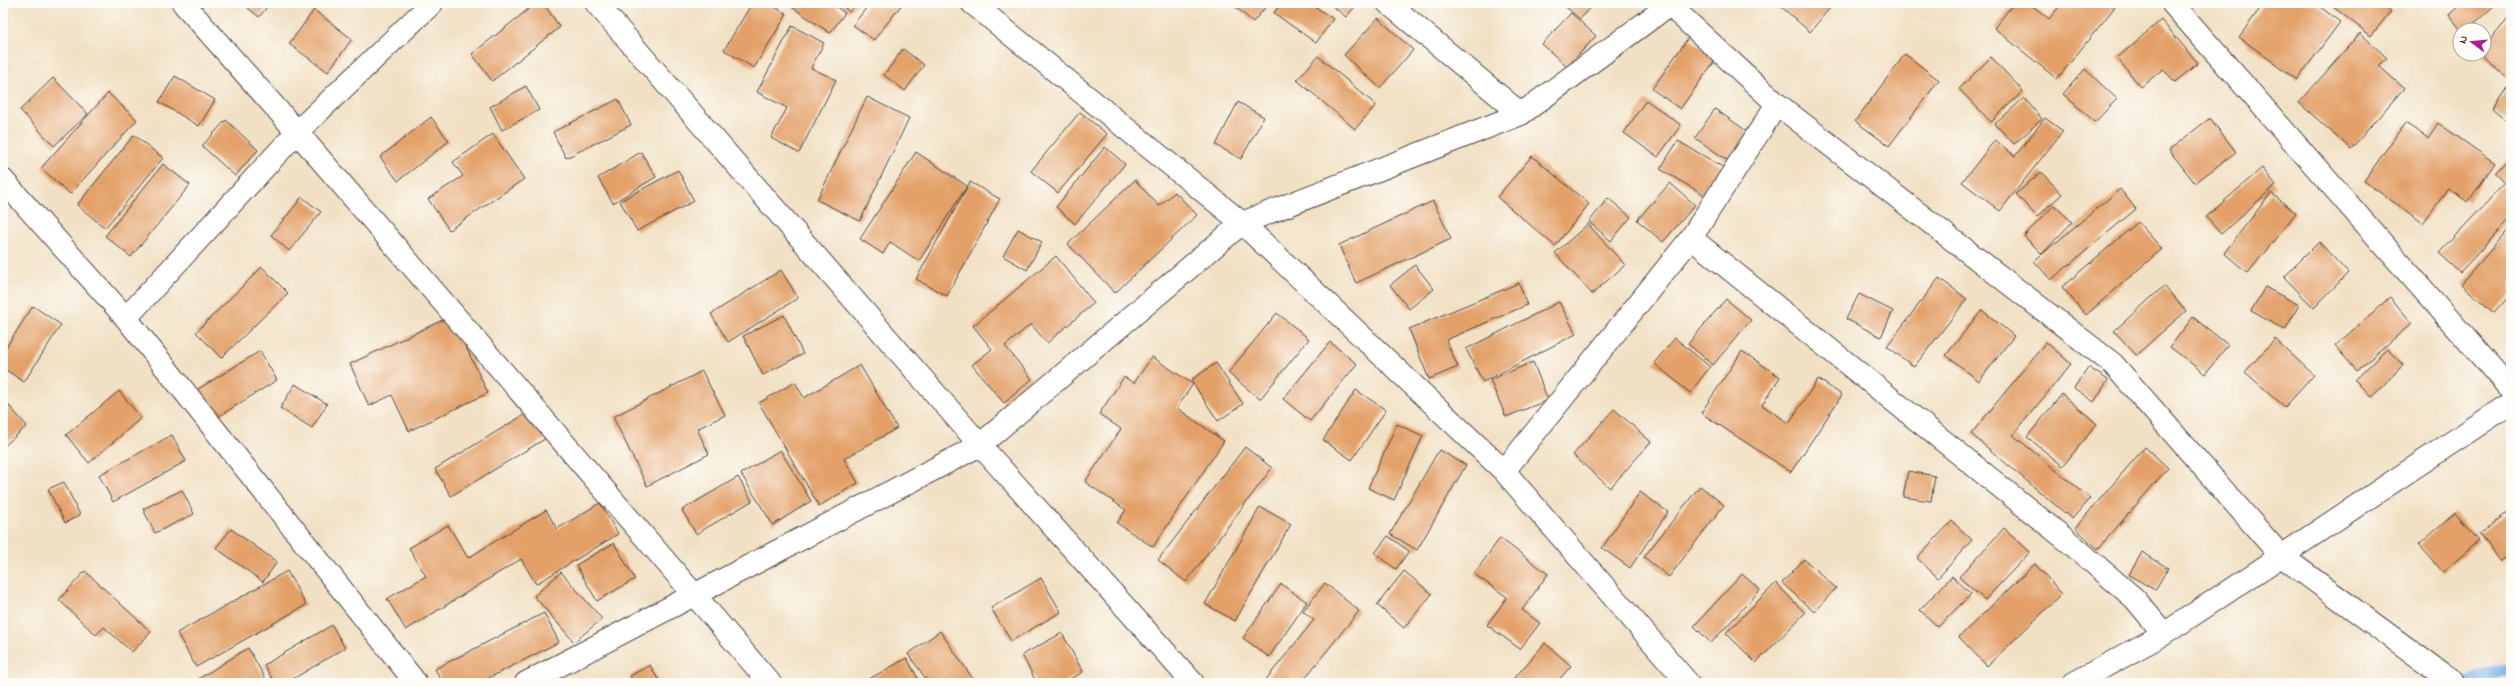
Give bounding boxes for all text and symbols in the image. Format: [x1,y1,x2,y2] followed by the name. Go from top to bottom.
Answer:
[2452,22,2492,62] north arrow
[2455,34,2472,45] text: N

